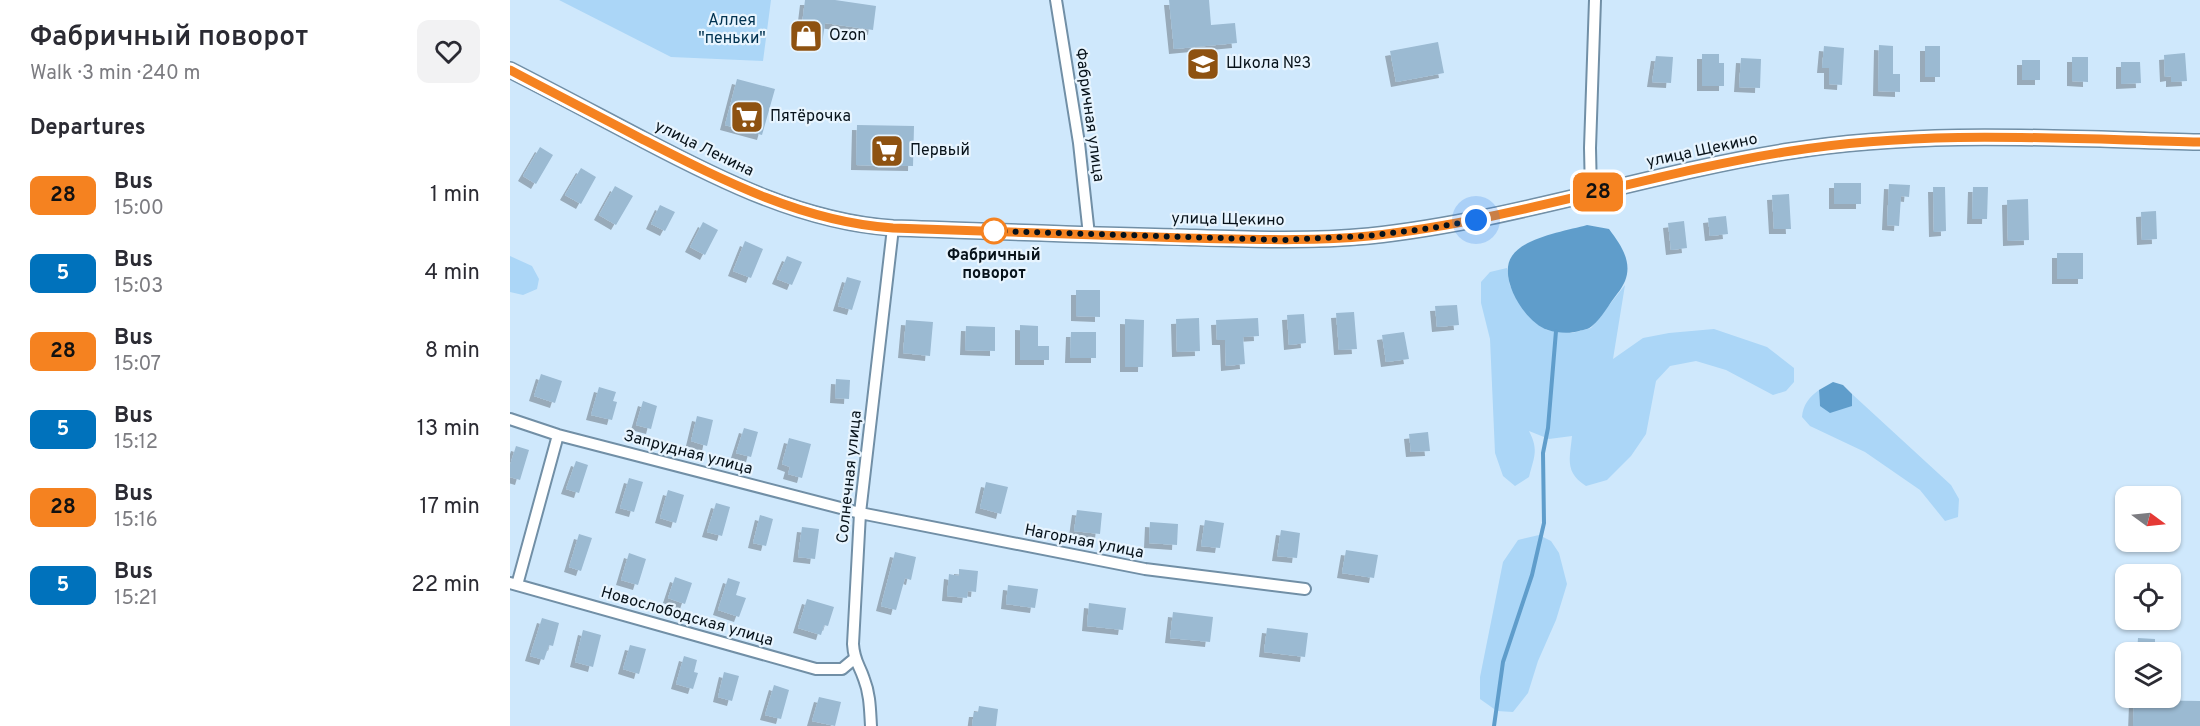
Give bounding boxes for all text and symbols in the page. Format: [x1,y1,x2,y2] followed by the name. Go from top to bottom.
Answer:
[698,11,766,49] park label: Аллея "пеньки"
[788,18,824,54] shop icon: Ozon
[30,20,308,56] text: Фабричный поворот
[417,20,480,83] button: heart
[829,26,866,46] place label: Ozon
[1185,46,1221,82] school or university icon: Школа №3
[1070,47,1108,183] street label: Фабричная улица
[1226,54,1311,74] place label: Школа №3
[30,61,200,87] text: Walk · 3 min · 240 m
[729,99,765,135] supermarket icon: Пятёрочка
[770,107,851,127] place label: Пятёрочка
[30,115,146,142] text: Departures
[651,116,757,182] street label: улица Ленина
[1645,129,1759,173] street label: улица Щекино
[869,133,905,169] supermarket icon: Первый
[910,141,970,161] place label: Первый
[114,169,153,196] text: Bus
[1571,172,1625,212] line badge: 28
[1585,179,1611,206] text: 28
[50,182,76,209] text: 28
[430,182,480,209] text: 1 min
[114,196,164,222] text: 15:00
[1461,205,1491,235] your location
[1171,209,1285,231] street label: улица Щекино
[981,218,1007,244] marker: Фабричный поворот
[947,246,1041,284] place label: Фабричный поворот
[114,247,153,274] text: Bus
[57,260,69,287] text: 5
[425,260,480,287] text: 4 min
[114,274,163,300] text: 15:03
[114,325,153,352] text: Bus
[50,338,76,365] text: 28
[425,338,480,365] text: 8 min
[114,352,161,378] text: 15:07
[114,403,153,430] text: Bus
[833,410,867,544] street label: Солнечная улица
[57,416,69,443] text: 5
[417,416,480,443] text: 13 min
[621,426,755,480] street label: Запрудная улица
[114,430,158,456] text: 15:12
[114,481,153,508] text: Bus
[2115,486,2181,552] north arrow
[2115,486,2181,708] map controls
[50,494,76,521] text: 28
[420,494,480,521] text: 17 min
[114,508,158,534] text: 15:16
[1023,521,1145,563] street label: Нагорная улица
[114,559,153,586] text: Bus
[2115,564,2181,630] button: locate
[57,572,69,599] text: 5
[411,572,480,599] text: 22 min
[598,583,776,651] street label: Новослободская улица
[114,586,158,612] text: 15:21
[2115,642,2181,708] button: layers

